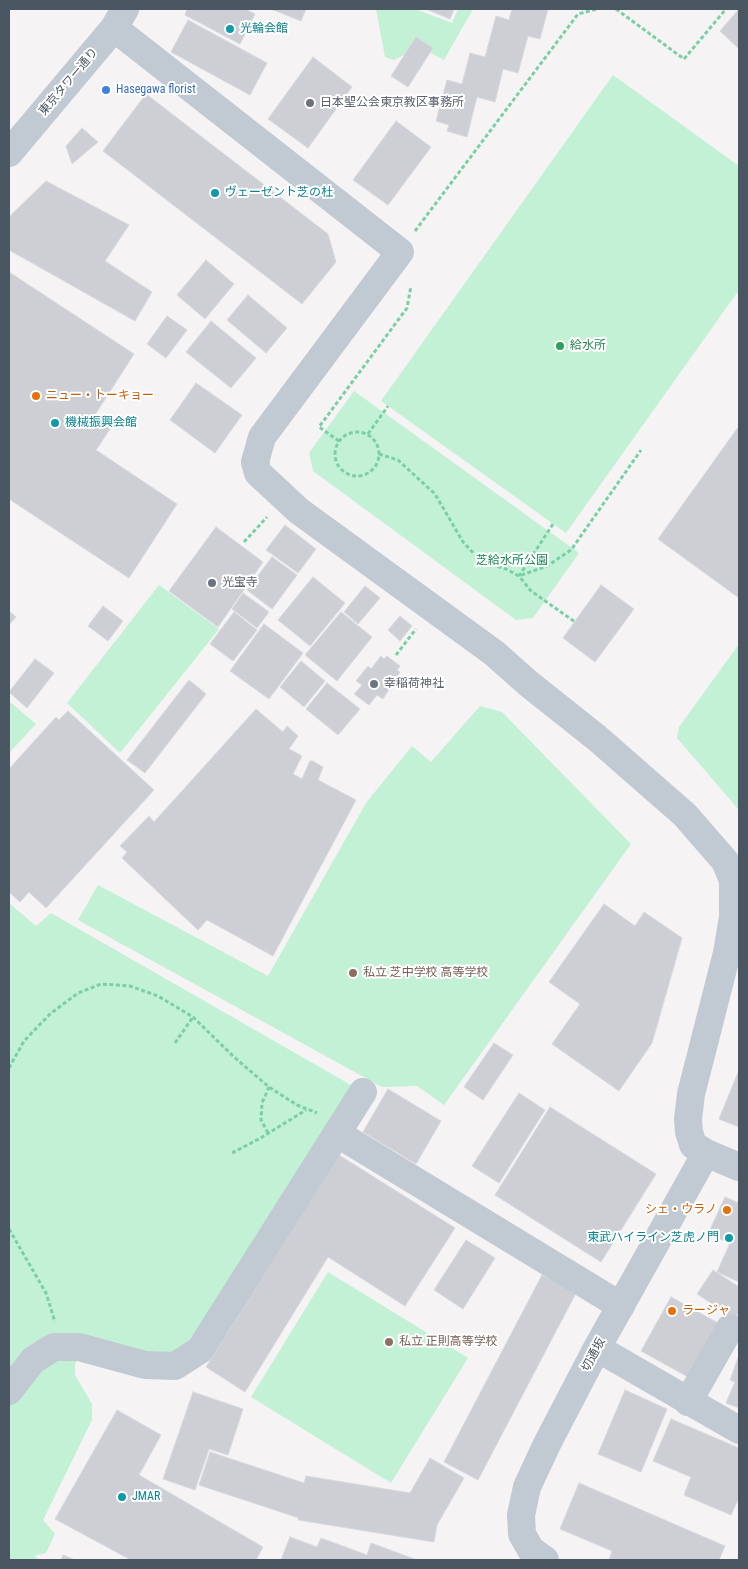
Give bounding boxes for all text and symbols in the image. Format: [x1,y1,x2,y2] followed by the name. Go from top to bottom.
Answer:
[240,22,288,36] place label: 光輪会館
[224,23,236,35] marker: 光輪会館
[36,45,102,119] street label: 東京タワー通り
[116,83,196,97] place label: Hasegawa florist
[100,84,112,96] marker: Hasegawa florist
[320,96,464,110] place label: 日本聖公会東京教区事務所
[304,97,316,109] marker: 日本聖公会東京教区事務所
[225,186,333,200] place label: ヴェーゼント芝の杜
[209,187,221,199] marker: ヴェーゼント芝の杜
[570,339,606,353] place label: 給水所
[554,340,566,352] marker: 給水所
[46,389,154,403] place label: ニュー・トーキョー
[30,390,42,402] marker: ニュー・トーキョー
[65,416,137,430] place label: 機械振興会館
[49,417,61,429] marker: 機械振興会館
[476,554,548,568] park label: 芝給水所公園
[222,576,258,590] place label: 光宝寺
[206,577,218,589] marker: 光宝寺
[384,677,444,691] place label: 幸稲荷神社
[368,678,380,690] marker: 幸稲荷神社
[363,966,489,980] place label: 私立 芝中学校 高等学校
[347,967,359,979] marker: 私立 芝中学校 高等学校
[645,1203,717,1217] place label: シェ・ウラノ
[721,1204,733,1216] marker: シェ・ウラノ
[587,1231,719,1245] place label: 東武ハイライン芝虎ノ門
[723,1232,735,1244] marker: 東武ハイライン芝虎ノ門
[682,1304,730,1318] place label: ラージャ
[666,1305,678,1317] marker: ラージャ
[399,1335,498,1349] place label: 私立 正則高等学校
[383,1336,395,1348] marker: 私立 正則高等学校
[579,1336,609,1374] street label: 切通坂
[132,1490,160,1504] place label: JMAR
[116,1491,128,1503] marker: JMAR

